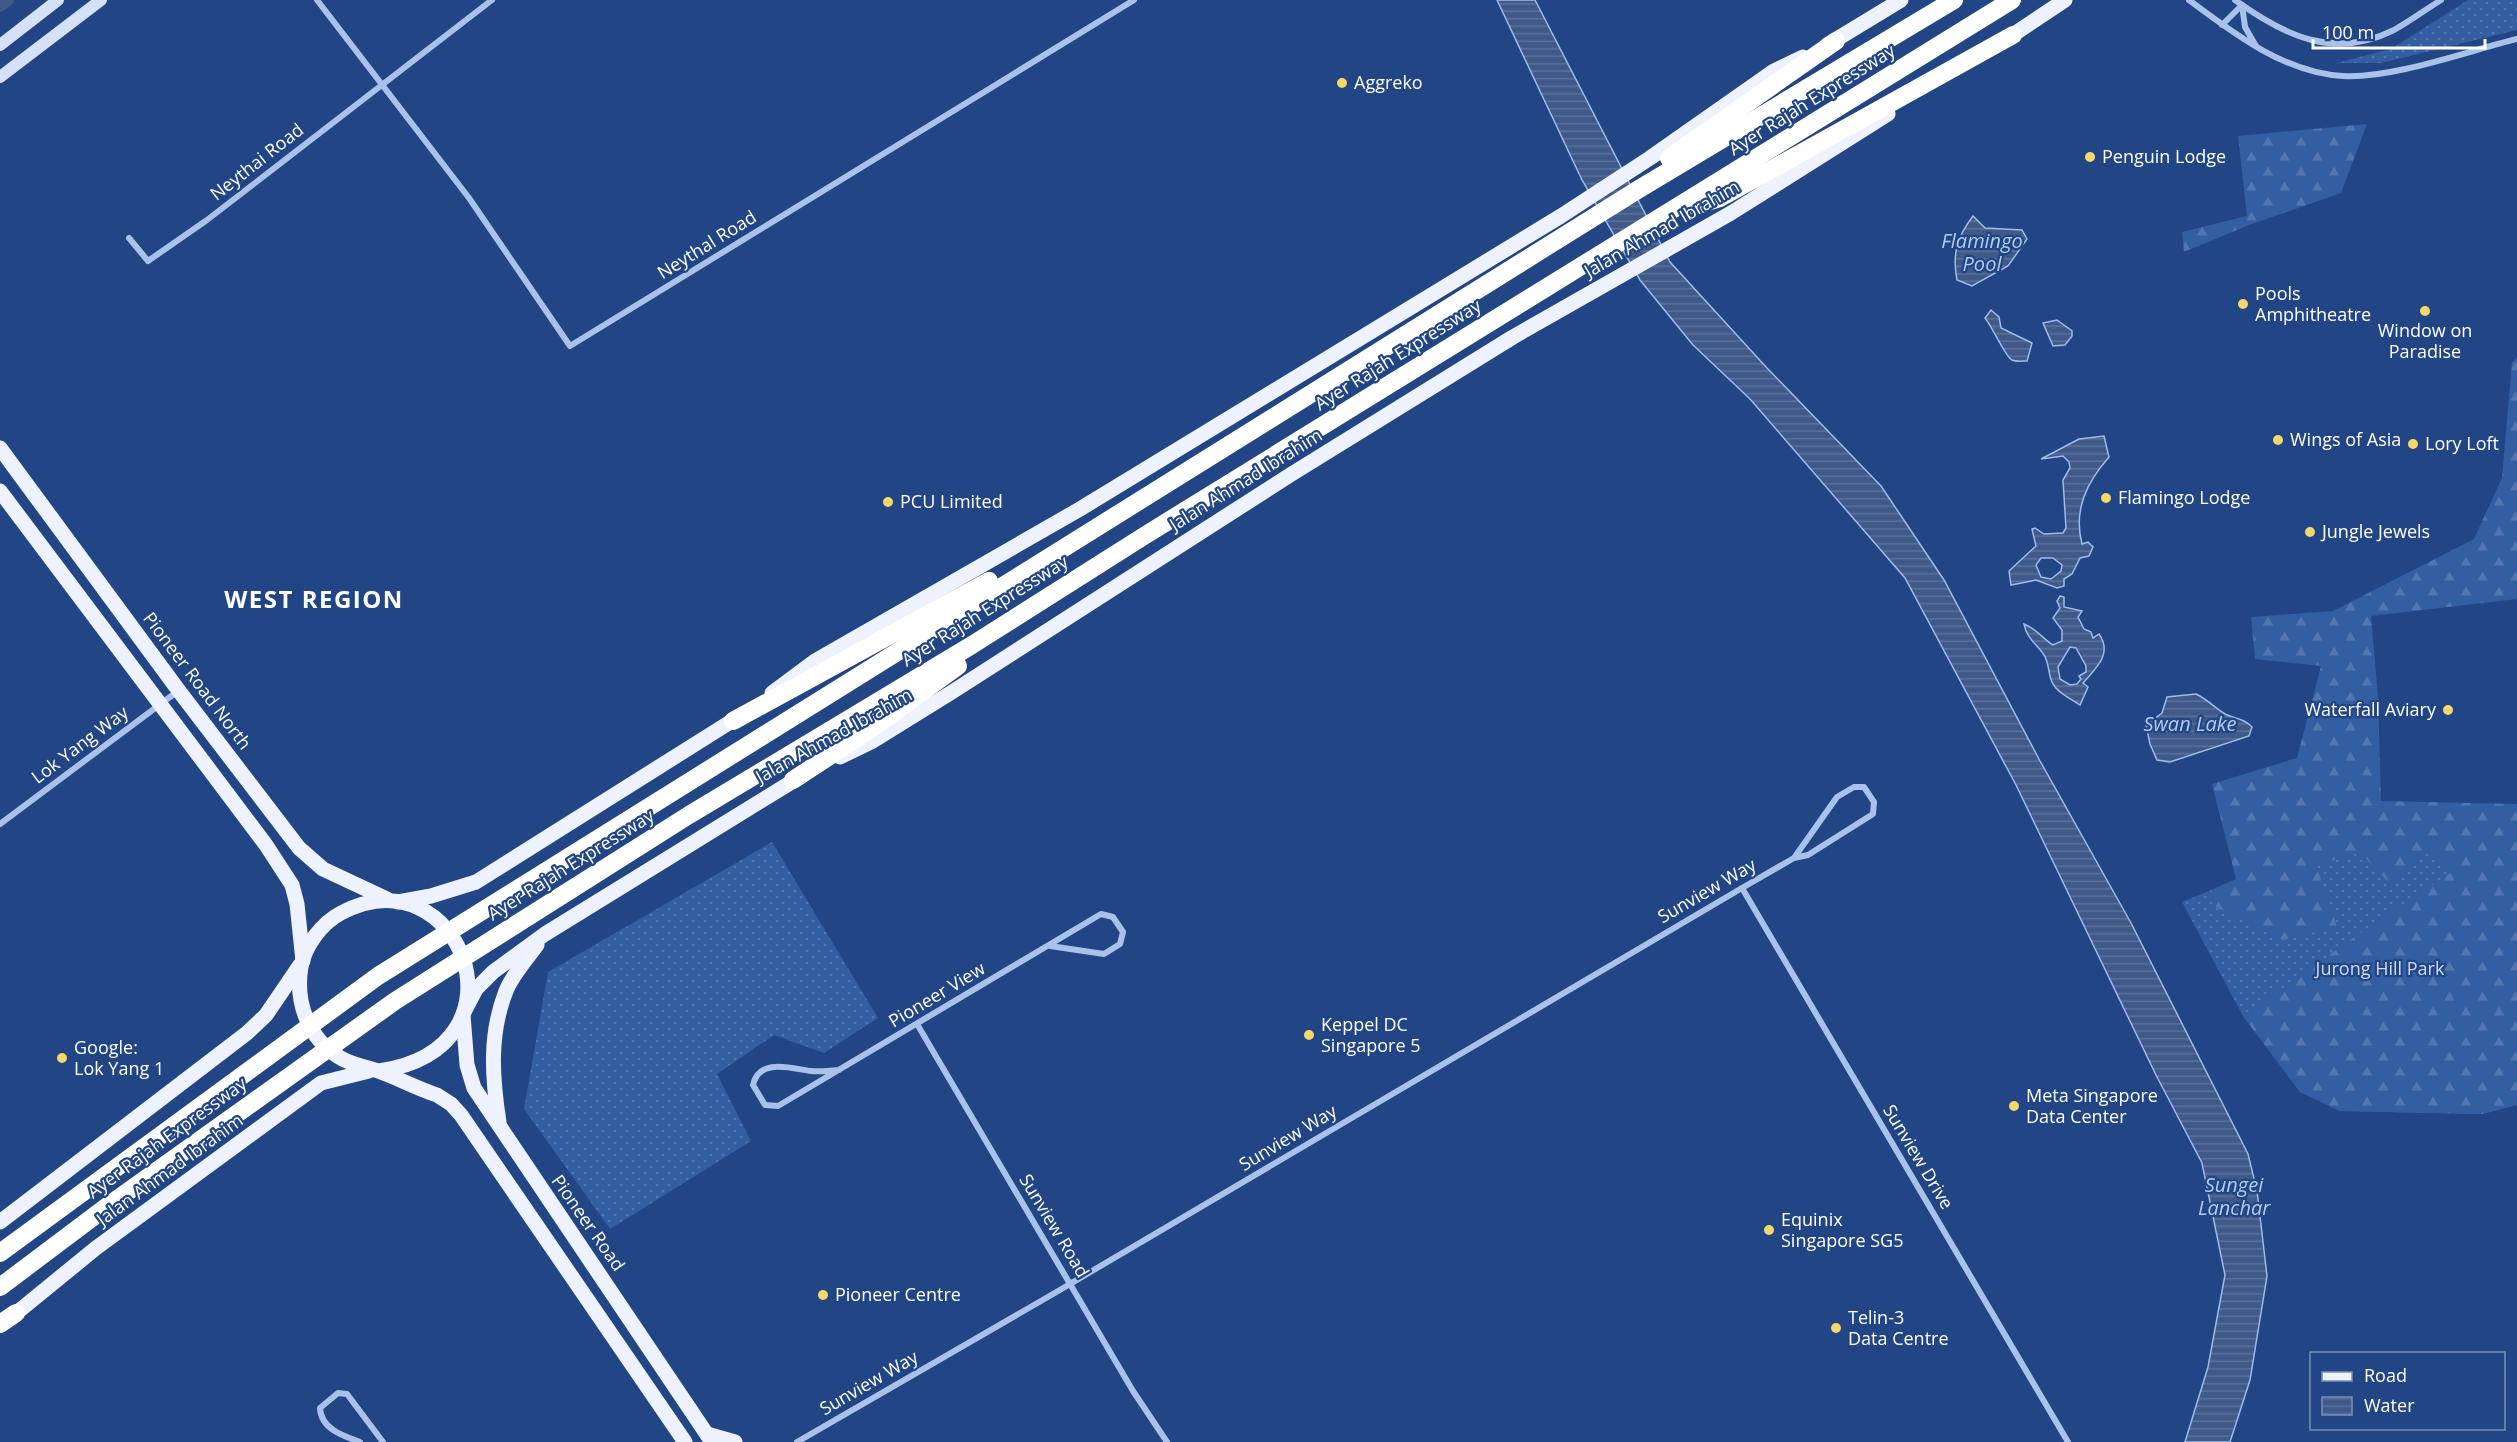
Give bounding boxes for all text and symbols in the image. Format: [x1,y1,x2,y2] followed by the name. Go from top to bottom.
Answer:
[2313,12,2486,50] scale bar
[2322,20,2374,44] text: 100 m
[1724,38,1900,160] street label: Ayer Rajah Expressway
[1354,70,1423,94] place label: Aggreko
[1335,76,1349,90] marker: Aggreko
[205,117,308,205] street label: Neythai Road
[2102,144,2226,168] place label: Penguin Lodge
[2083,150,2097,164] marker: Penguin Lodge
[1578,174,1744,283] street label: Jalan Ahmad Ibrahim
[652,204,760,284] street label: Neythal Road
[1941,227,2023,277] water label: Flamingo Pool
[2255,281,2371,326] place label: Pools Amphitheatre
[1310,293,1486,415] street label: Ayer Rajah Expressway
[2236,297,2250,311] marker: Pools Amphitheatre
[2418,304,2432,318] marker: Window on Paradise
[2378,318,2472,363] place label: Window on Paradise
[1163,422,1326,537] street label: Jalan Ahmad Ibrahim
[2290,427,2401,451] place label: Wings of Asia
[2425,431,2499,455] place label: Lory Loft
[2271,433,2285,447] marker: Wings of Asia
[2406,437,2420,451] marker: Lory Loft
[2118,485,2250,509] place label: Flamingo Lodge
[900,489,1003,513] place label: PCU Limited
[2099,491,2113,505] marker: Flamingo Lodge
[881,495,895,509] marker: PCU Limited
[2320,519,2430,543] place label: Jungle Jewels
[2303,525,2317,539] marker: Jungle Jewels
[897,549,1073,671] street label: Ayer Rajah Expressway
[224,582,404,615] district label: WEST REGION
[138,607,257,754] street label: Pioneer Road North
[749,682,916,789] street label: Jalan Ahmad Ibrahim
[2304,697,2437,721] place label: Waterfall Aviary
[26,699,134,789] street label: Lok Yang Way
[2441,703,2455,717] marker: Waterfall Aviary
[2143,710,2237,737] water label: Swan Lake
[483,803,659,925] street label: Ayer Rajah Expressway
[1653,852,1761,928] street label: Sunview Way
[884,956,989,1032] street label: Pioneer View
[2314,956,2445,980] park label: Jurong Hill Park
[1321,1012,1421,1057] place label: Keppel DC Singapore 5
[1302,1028,1316,1042] marker: Keppel DC Singapore 5
[74,1035,164,1080] place label: Google: Lok Yang 1
[55,1051,69,1065] marker: Google: Lok Yang 1
[82,1070,252,1203] street label: Ayer Rajah Expressway
[2026,1083,2158,1128] place label: Meta Singapore Data Center
[1234,1098,1342,1176] street label: Sunview Way
[2007,1099,2021,1113] marker: Meta Singapore Data Center
[1878,1100,1960,1213] street label: Sunview Drive
[90,1108,247,1232] street label: Jalan Ahmad Ibrahim
[547,1169,631,1275] street label: Pioneer Road
[1014,1169,1095,1282] street label: Sunview Road
[2198,1171,2271,1221] water label: Sungei Lanchar
[1781,1207,1903,1252] place label: Equinix Singapore SG5
[1762,1223,1776,1237] marker: Equinix Singapore SG5
[835,1282,961,1306] place label: Pioneer Centre
[816,1288,830,1302] marker: Pioneer Centre
[1848,1305,1949,1350] place label: Telin-3 Data Centre
[1829,1321,1843,1335] marker: Telin-3 Data Centre
[815,1344,923,1420] street label: Sunview Way
[2310,1352,2505,1430] legend
[2364,1363,2407,1387] text: Road
[2364,1393,2415,1417] text: Water

